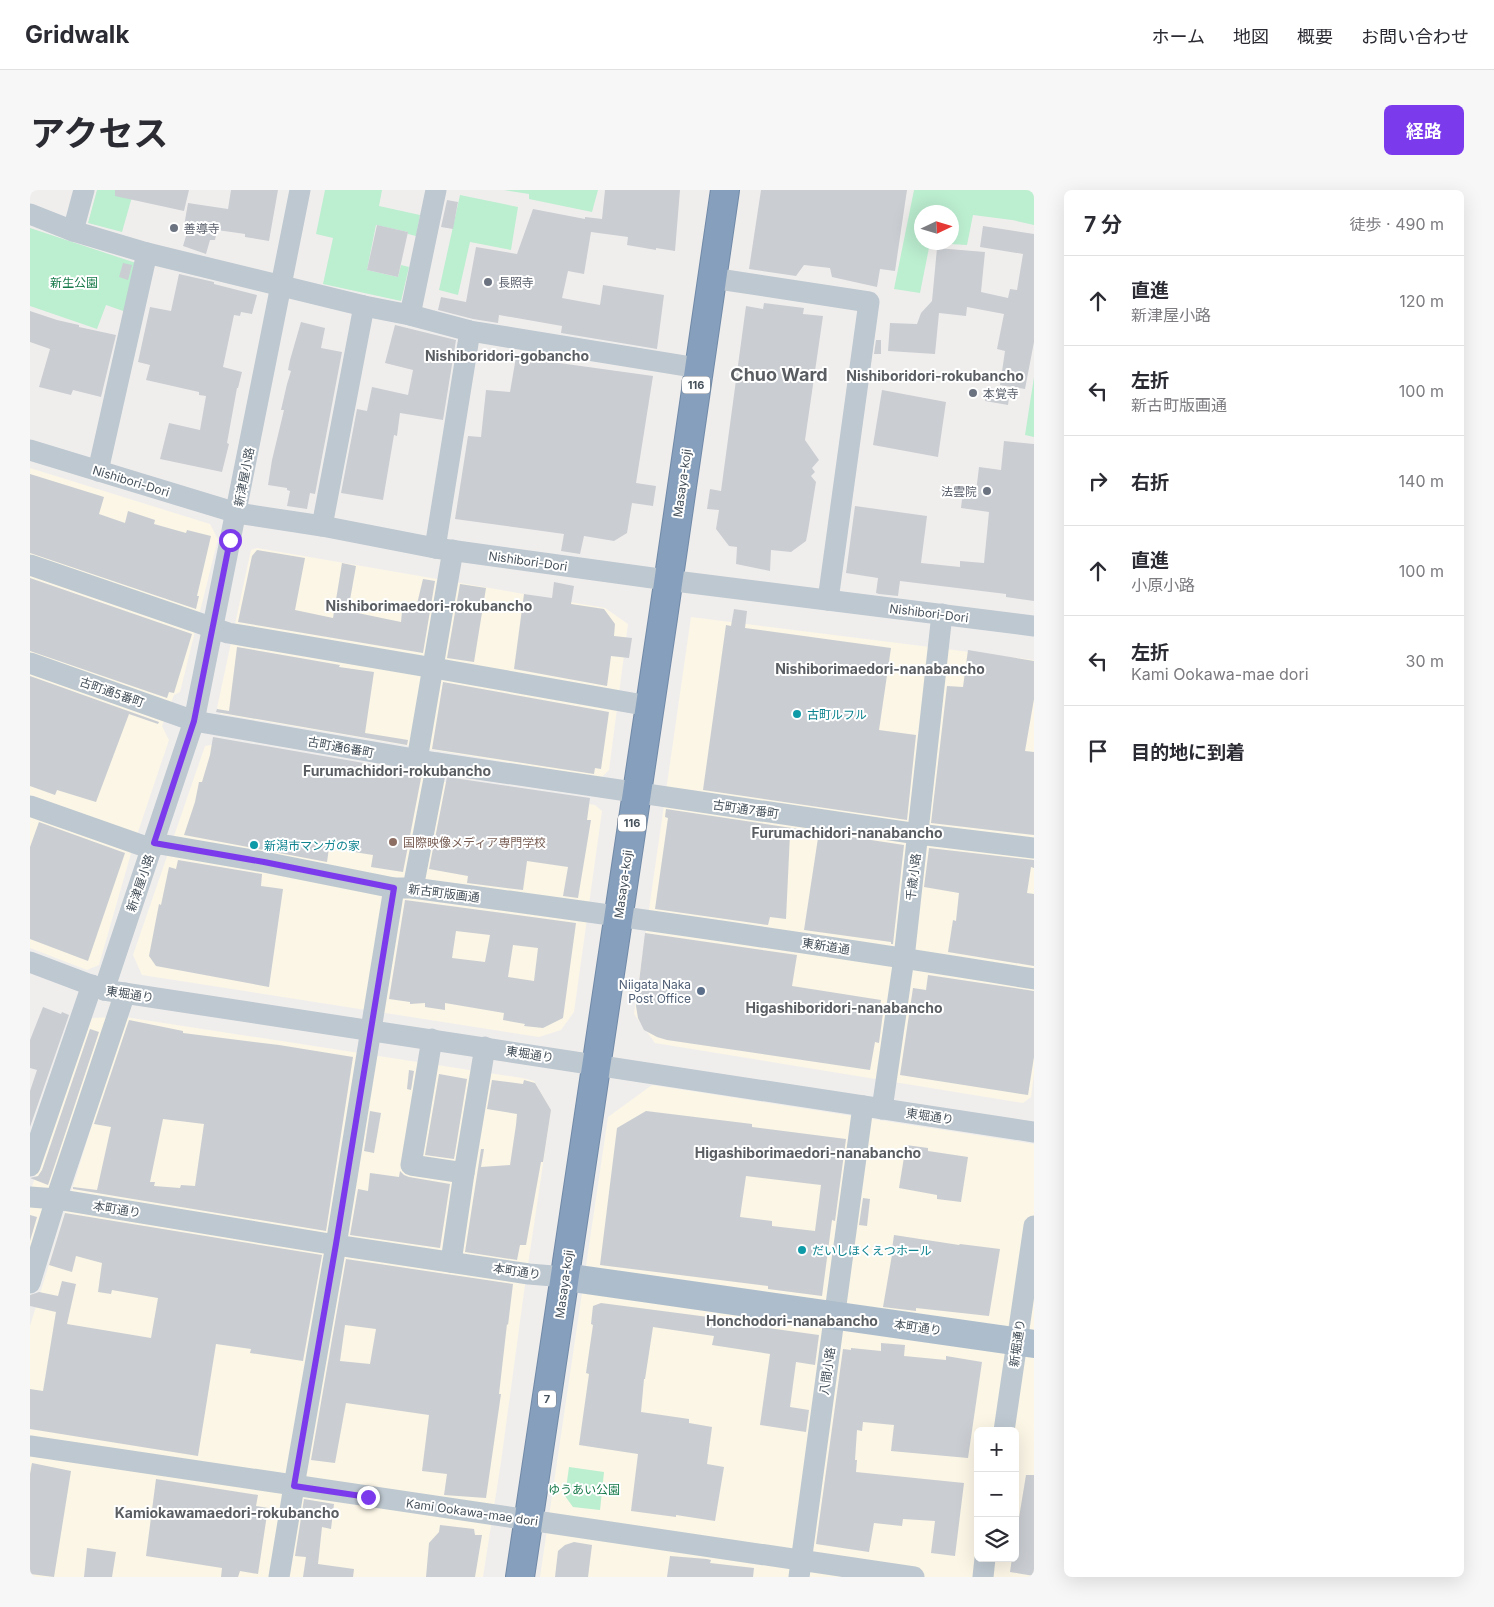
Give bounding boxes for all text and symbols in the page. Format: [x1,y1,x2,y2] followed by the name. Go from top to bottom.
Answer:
[25,20,129,49] text: Gridwalk
[1152,26,1205,47] text: ホーム
[1233,26,1269,47] text: 地図
[1297,26,1333,47] text: 概要
[1361,26,1469,47] text: お問い合わせ
[1384,105,1464,155] button: 経路
[30,112,168,154] text: アクセス
[914,205,959,250] north arrow
[1084,212,1122,237] text: 7 分
[1350,214,1444,234] text: 徒歩 · 490 m
[184,221,220,236] place label: 善導寺
[168,222,180,234] marker: 善導寺
[50,275,98,290] park label: 新生公園
[498,275,534,290] place label: 長照寺
[482,276,494,288] marker: 長照寺
[1131,279,1169,302] text: 直進
[1084,287,1112,315] icon: ahead
[1399,291,1444,311] text: 120 m
[1131,305,1211,325] text: 新津屋小路
[425,347,589,364] district label: Nishiboridori-gobancho
[730,364,828,385] district label: Chuo Ward
[846,367,1024,384] district label: Nishiboridori-rokubancho
[1131,369,1169,392] text: 左折
[682,376,710,394] road number: 116
[1084,377,1112,405] icon: left
[1399,381,1444,401] text: 100 m
[983,386,1019,401] place label: 本覚寺
[967,387,979,399] marker: 本覚寺
[1131,395,1227,415] text: 新古町版画通
[231,446,257,508] street label: 新津屋小路
[670,448,694,518] street label: Masaya-koji
[91,462,171,500] street label: Nishibori-Dori
[1084,467,1112,495] icon: right
[1131,471,1169,494] text: 右折
[1399,471,1444,491] text: 140 m
[941,484,977,499] place label: 法雲院
[981,485,993,497] marker: 法雲院
[219,529,242,552] route start
[488,548,568,574] street label: Nishibori-Dori
[1131,549,1169,572] text: 直進
[1084,557,1112,585] icon: ahead
[1399,561,1444,581] text: 100 m
[1131,575,1195,595] text: 小原小路
[326,597,533,614] district label: Nishiborimaedori-rokubancho
[889,601,969,625] street label: Nishibori-Dori
[1131,641,1169,664] text: 左折
[1084,647,1112,675] icon: left
[1406,651,1444,671] text: 30 m
[775,660,985,677] district label: Nishiborimaedori-nanabancho
[1131,664,1309,684] text: Kami Ookawa-mae dori
[78,674,146,710] street label: 古町通5番町
[807,707,867,722] place label: 古町ルフル
[791,708,803,720] marker: 古町ルフル
[306,734,376,760] street label: 古町通6番町
[1084,737,1112,765] icon: arrive
[1131,741,1245,764] text: 目的地に到着
[303,762,492,779] district label: Furumachidori-rokubancho
[712,797,780,821] street label: 古町通7番町
[618,814,646,831] road number: 116
[751,824,943,841] district label: Furumachidori-nanabancho
[403,835,546,850] place label: 国際映像メディア専門学校
[387,836,399,848] marker: 国際映像メディア専門学校
[264,838,360,853] place label: 新潟市マンガの家
[248,839,260,851] marker: 新潟市マンガの家
[611,849,635,919] street label: Masaya-koji
[123,852,157,914] street label: 新津屋小路
[903,852,923,902] street label: 千歳小路
[407,881,481,905] street label: 新古町版画通
[801,935,851,957] street label: 東新道通
[619,977,691,1006] place label: Niigata Naka Post Office
[105,983,155,1005] street label: 東堀通り
[695,985,707,997] marker: Niigata Naka Post Office
[745,999,943,1016] district label: Higashiboridori-nanabancho
[505,1043,555,1065] street label: 東堀通り
[905,1105,955,1127] street label: 東堀通り
[695,1144,922,1161] district label: Higashiborimaedori-nanabancho
[92,1198,142,1220] street label: 本町通り
[812,1243,932,1258] place label: だいしほくえつホール
[796,1244,808,1256] marker: だいしほくえつホール
[552,1249,576,1319] street label: Masaya-koji
[492,1260,542,1282] street label: 本町通り
[706,1312,878,1329] district label: Honchodori-nanabancho
[893,1316,943,1338] street label: 本町通り
[1006,1318,1028,1368] street label: 新堀通り
[816,1346,838,1396] street label: 八間小路
[538,1390,556,1408] road number: 7
[974,1427,1019,1562] map controls
[974,1427,1019,1472] button: +
[974,1472,1019,1517] button: −
[548,1482,620,1497] park label: ゆうあい公園
[357,1486,380,1509] route end
[405,1495,539,1529] street label: Kami Ookawa-mae dori
[115,1504,340,1521] district label: Kamiokawamaedori-rokubancho
[974,1517,1019,1562] button: layers

